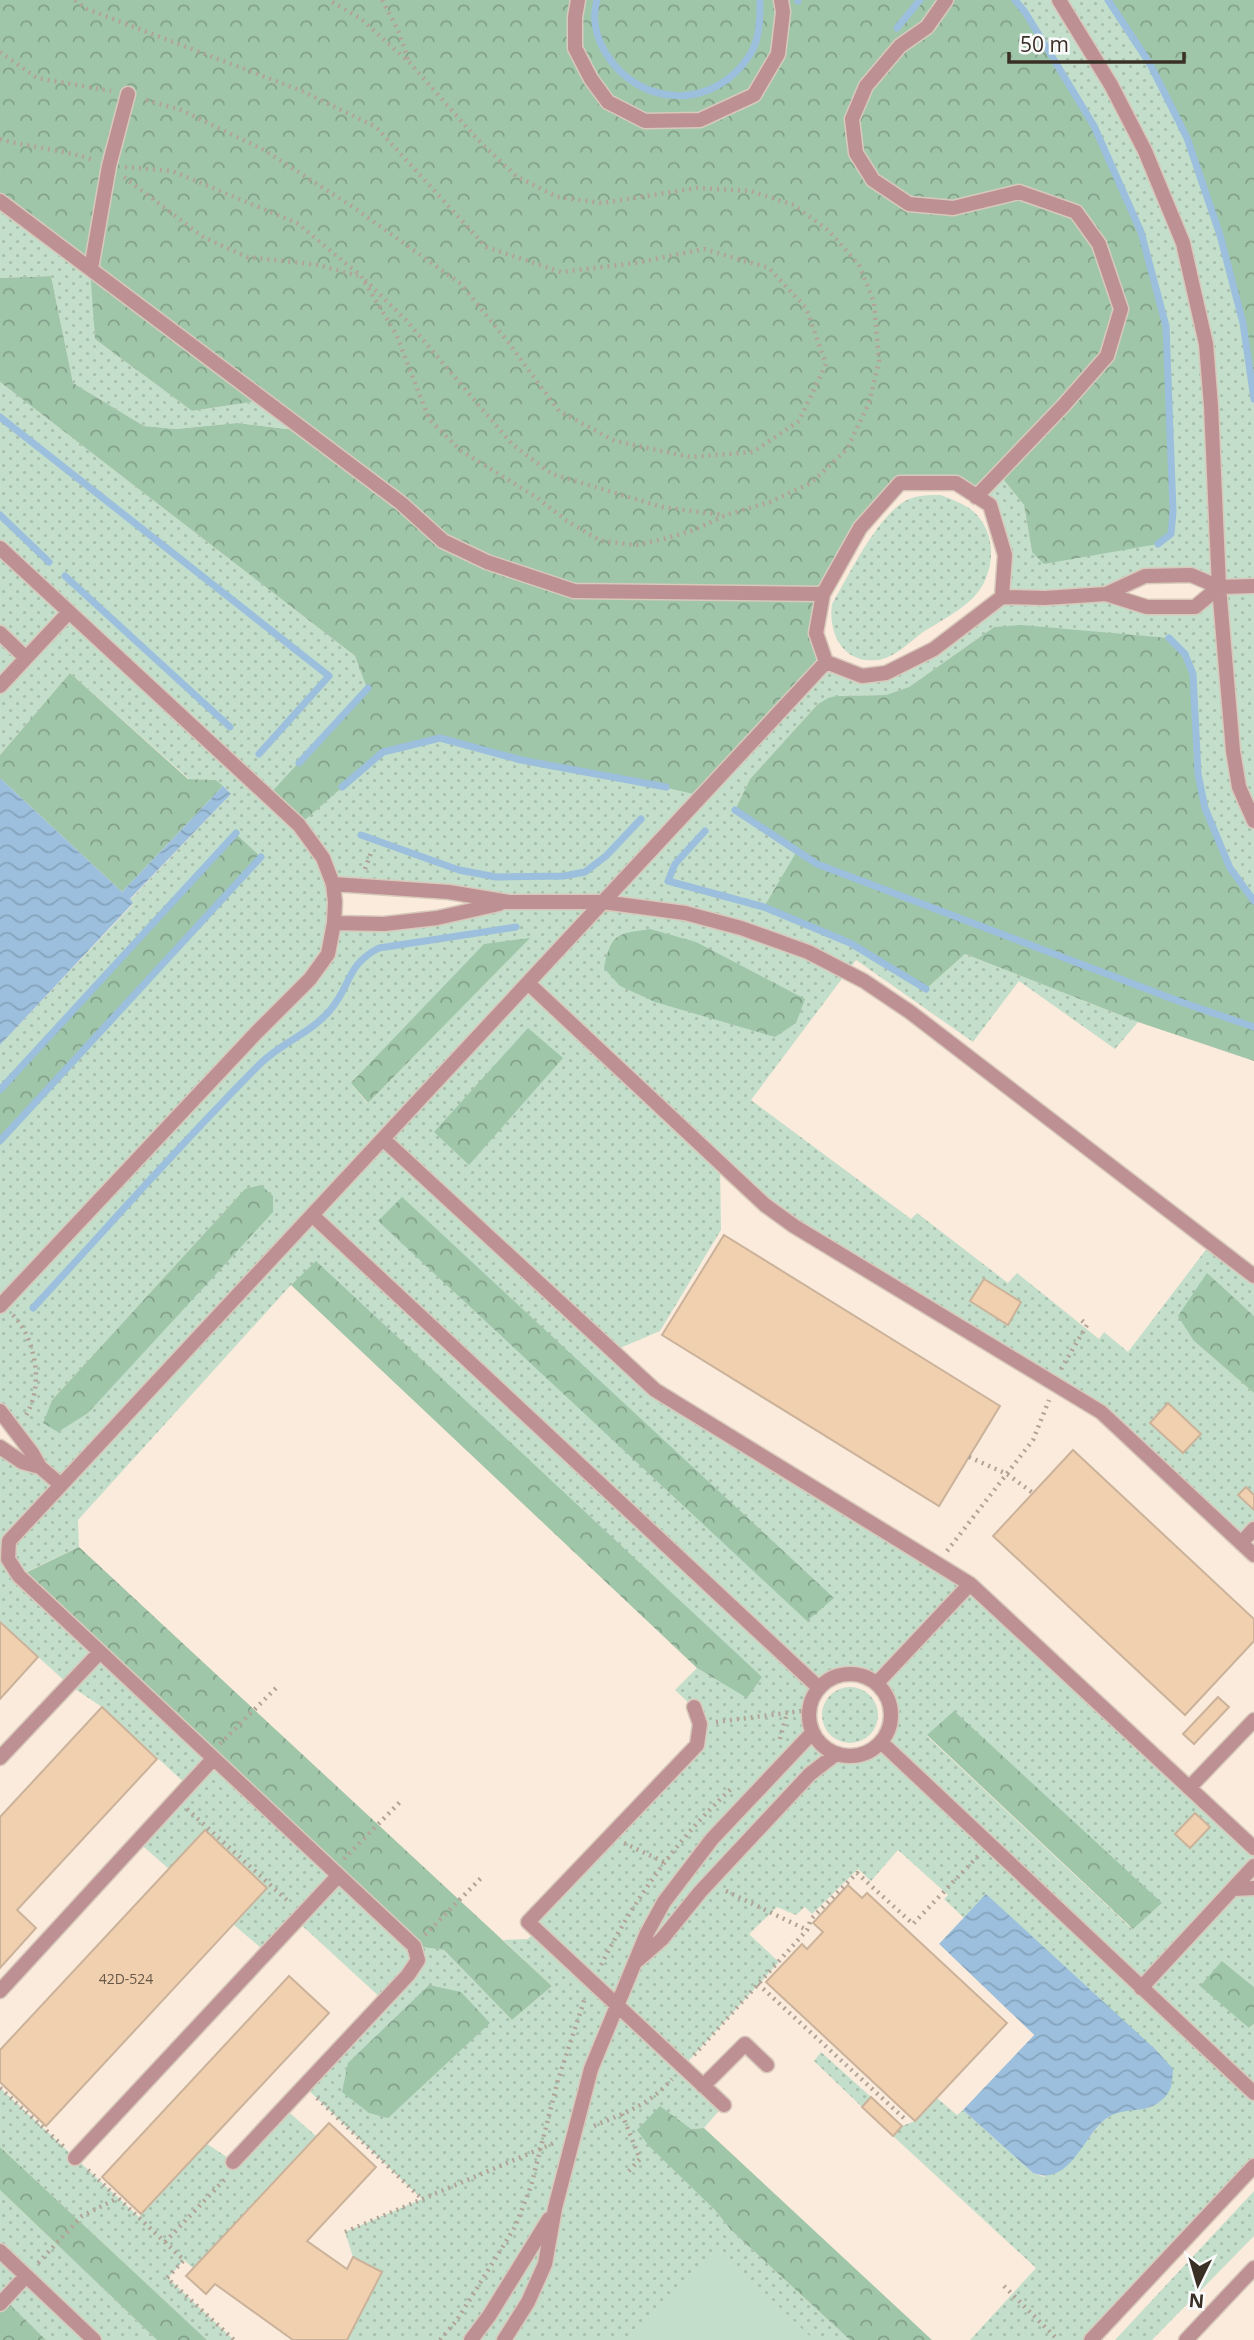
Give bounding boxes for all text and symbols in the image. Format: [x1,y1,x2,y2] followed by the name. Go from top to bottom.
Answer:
[1009,21,1184,65] scale bar
[1020,30,1069,58] text: 50 m
[99,1969,153,1988] house number: 42D-524
[1163,2249,1233,2319] north arrow
[1188,2287,1205,2315] text: N

